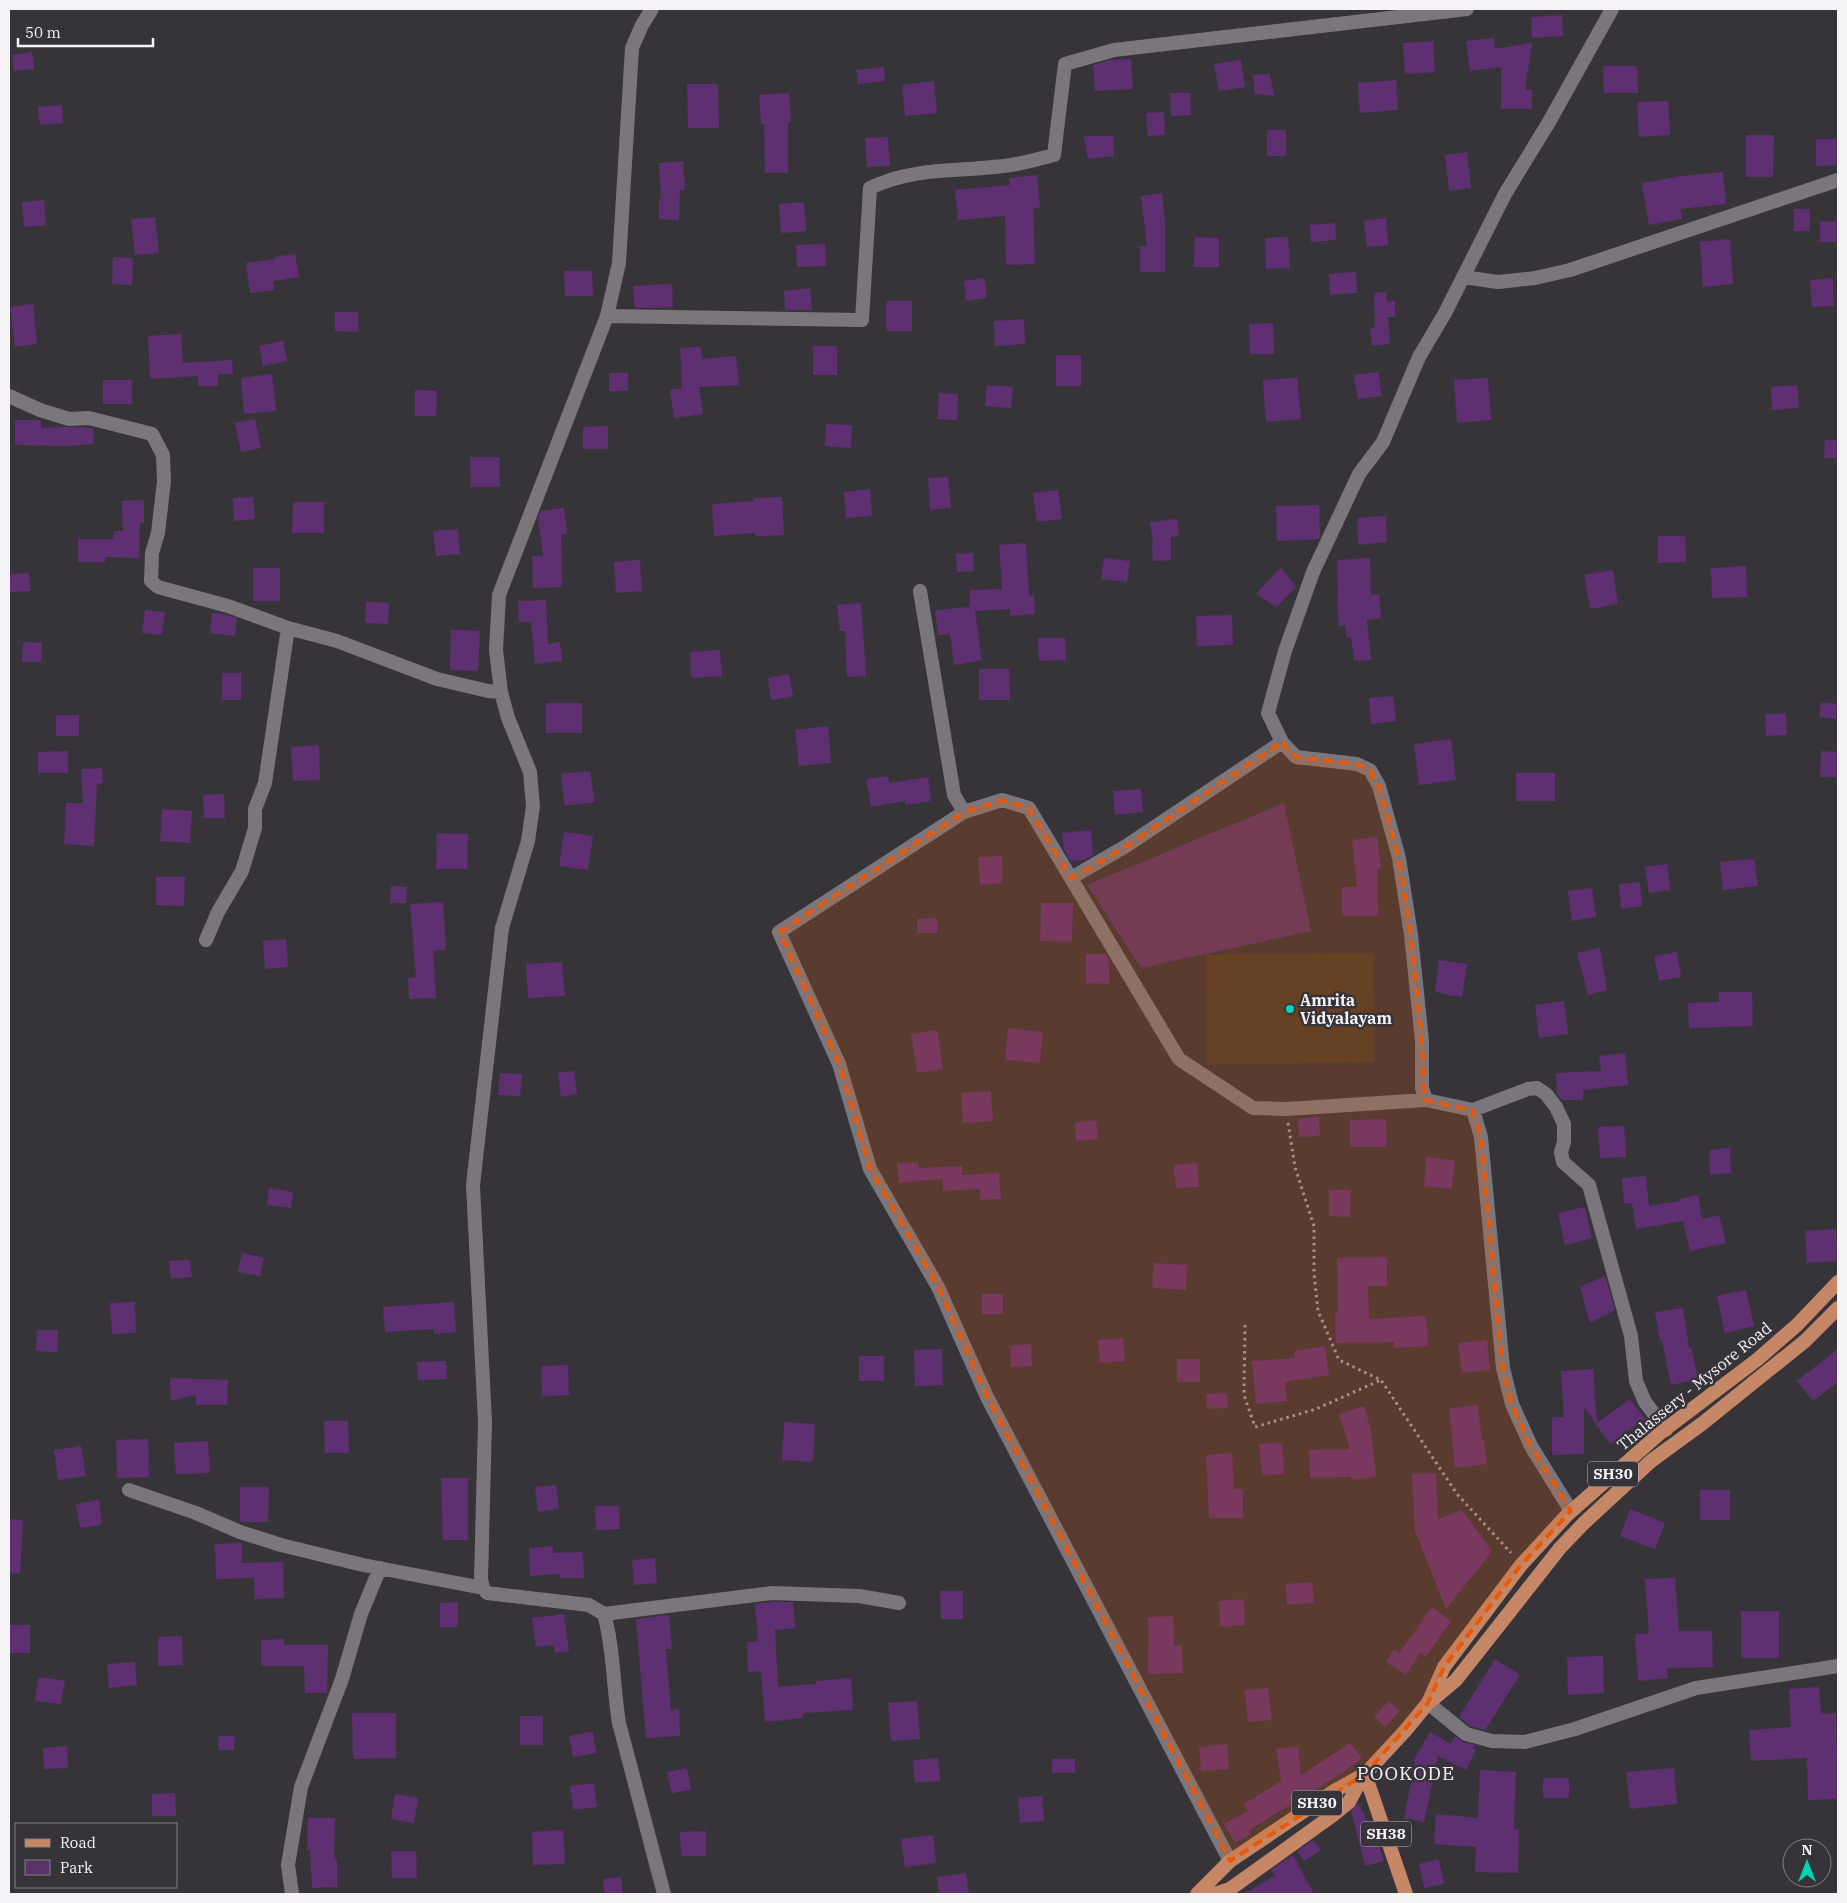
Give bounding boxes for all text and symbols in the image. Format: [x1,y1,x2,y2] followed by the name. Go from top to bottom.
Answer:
[18,15,152,47] scale bar
[25,23,61,42] text: 50 m
[1300,990,1392,1028] place label: Amrita Vidyalayam
[1284,1003,1296,1015] marker: Amrita Vidyalayam
[1613,1317,1776,1455] street label: Thalassery - Mysore Road
[1588,1462,1638,1486] road number: SH30
[1357,1761,1455,1785] district label: POOKODE
[1292,1790,1342,1816] road number: SH30
[1361,1822,1411,1846] road number: SH38
[15,1823,178,1888] legend
[60,1833,96,1852] text: Road
[1782,1838,1832,1888] north arrow
[1801,1841,1813,1859] text: N
[60,1858,93,1877] text: Park

